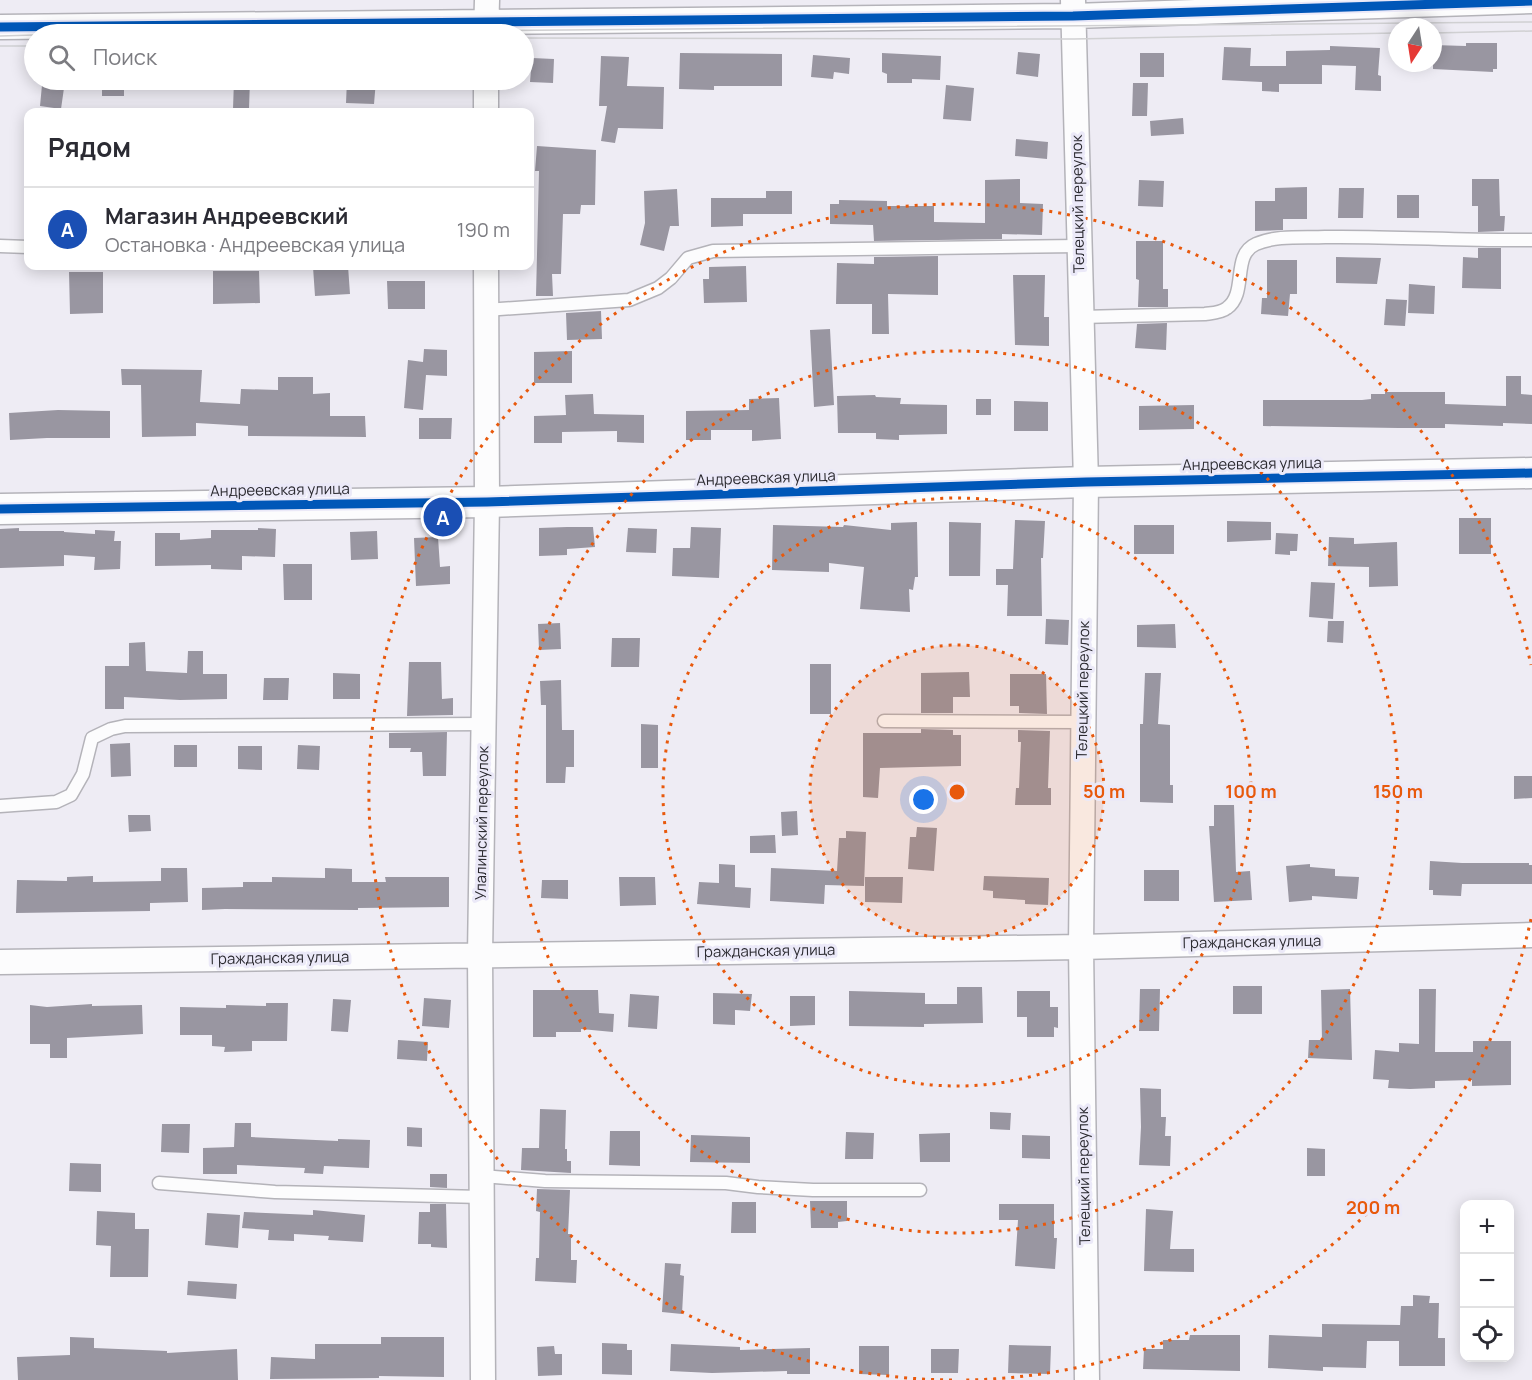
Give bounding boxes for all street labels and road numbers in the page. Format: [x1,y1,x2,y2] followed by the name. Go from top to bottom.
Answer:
[1066,134,1089,273] street label: Телецкий переулок
[1182,452,1322,475] street label: Андреевская улица
[696,465,836,490] street label: Андреевская улица
[210,478,350,501] street label: Андреевская улица
[1071,620,1094,759] street label: Телецкий переулок
[470,745,493,900] street label: Улалинский переулок
[1183,930,1321,953] street label: Гражданская улица
[697,939,835,962] street label: Гражданская улица
[211,946,349,969] street label: Гражданская улица
[1072,1106,1095,1245] street label: Телецкий переулок

